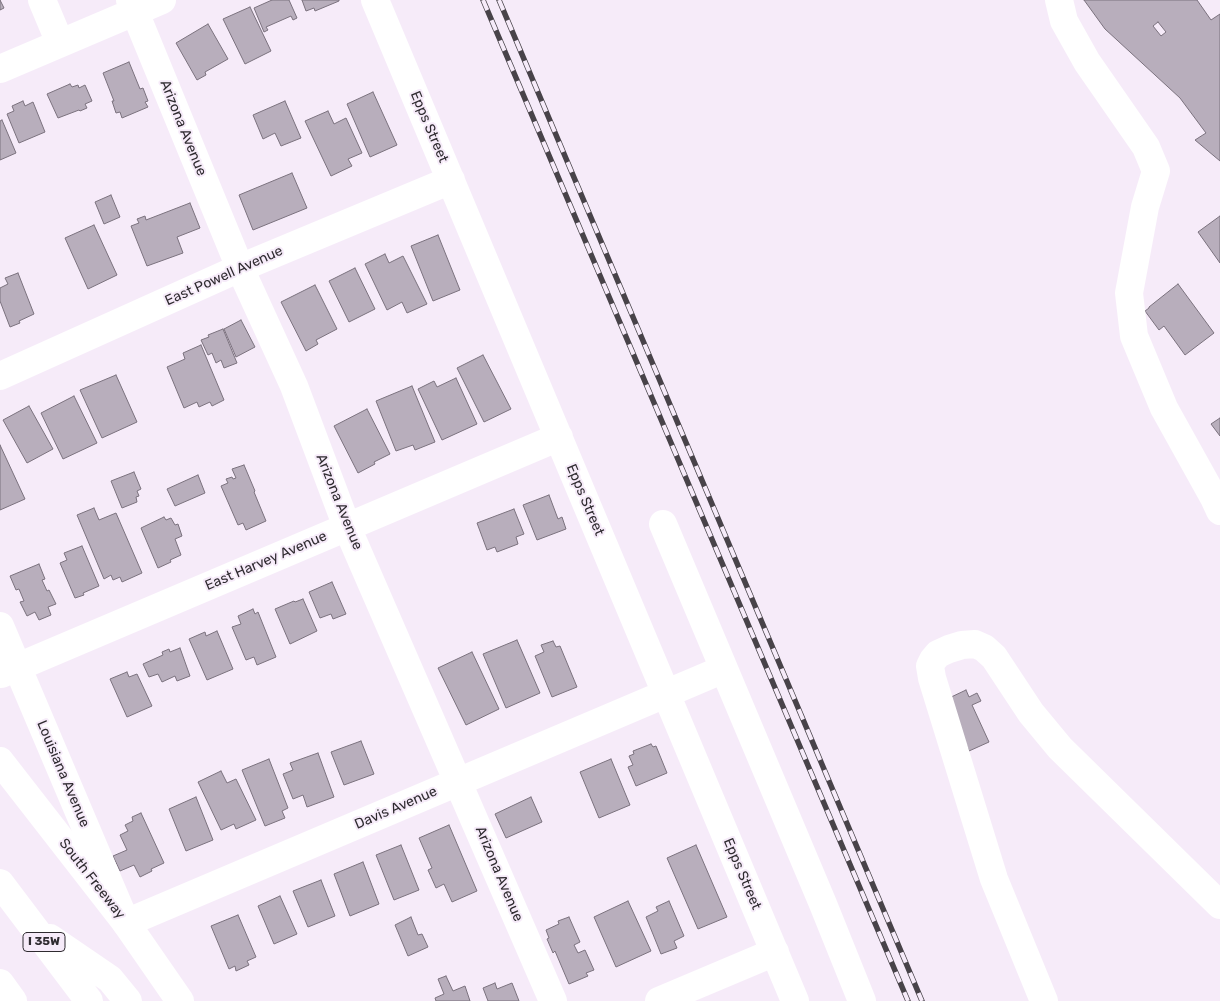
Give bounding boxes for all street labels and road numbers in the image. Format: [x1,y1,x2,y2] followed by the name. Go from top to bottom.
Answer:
[156,78,210,178] street label: Arizona Avenue
[406,89,452,165] street label: Epps Street
[163,242,285,310] street label: East Powell Avenue
[312,452,366,552] street label: Arizona Avenue
[562,462,608,538] street label: Epps Street
[203,528,329,594] street label: East Harvey Avenue
[33,718,93,830] street label: Louisiana Avenue
[352,783,440,833] street label: Davis Avenue
[471,824,527,924] street label: Arizona Avenue
[55,835,129,923] street label: South Freeway
[719,836,765,912] street label: Epps Street
[23,932,65,952] road number: I 35W

